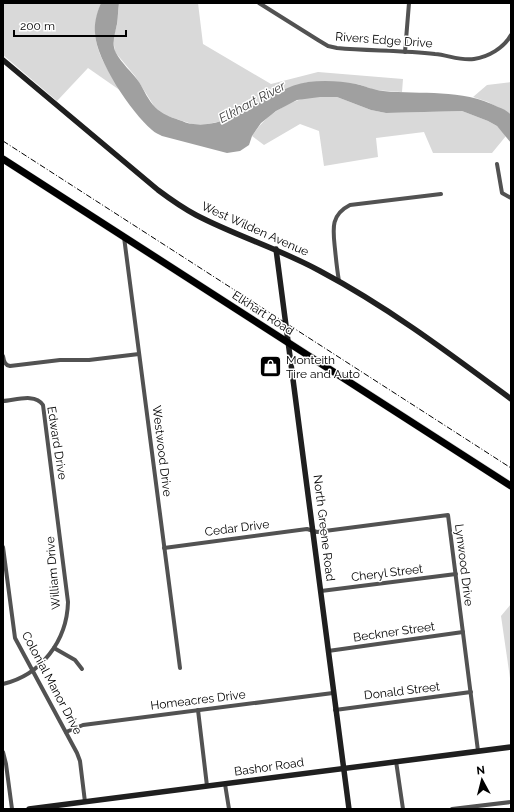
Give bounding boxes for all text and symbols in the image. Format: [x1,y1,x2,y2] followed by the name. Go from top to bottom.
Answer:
[14,12,126,38] scale bar
[20,19,55,33] text: 200 m
[335,30,433,50] street label: Rivers Edge Drive
[216,78,288,126] water label: Elkhart River
[199,199,311,259] street label: West Wilden Avenue
[230,288,296,338] street label: Elkhart Road
[286,353,360,381] place label: Monteith Tire and Auto
[258,354,284,380] shop icon: Monteith Tire and Auto
[44,405,70,481] street label: Edward Drive
[149,405,175,497] street label: Westwood Drive
[311,474,337,582] street label: North Greene Road
[204,517,270,539] street label: Cedar Drive
[452,523,476,607] street label: Lynwood Drive
[43,536,63,610] street label: William Drive
[350,562,424,584] street label: Cheryl Street
[352,619,436,645] street label: Beckner Street
[19,629,85,737] street label: Colonial Manor Drive
[363,679,441,703] street label: Donald Street
[150,687,246,713] street label: Homeacres Drive
[233,755,305,779] street label: Bashor Road
[462,760,502,800] north arrow
[476,764,486,778] text: N

